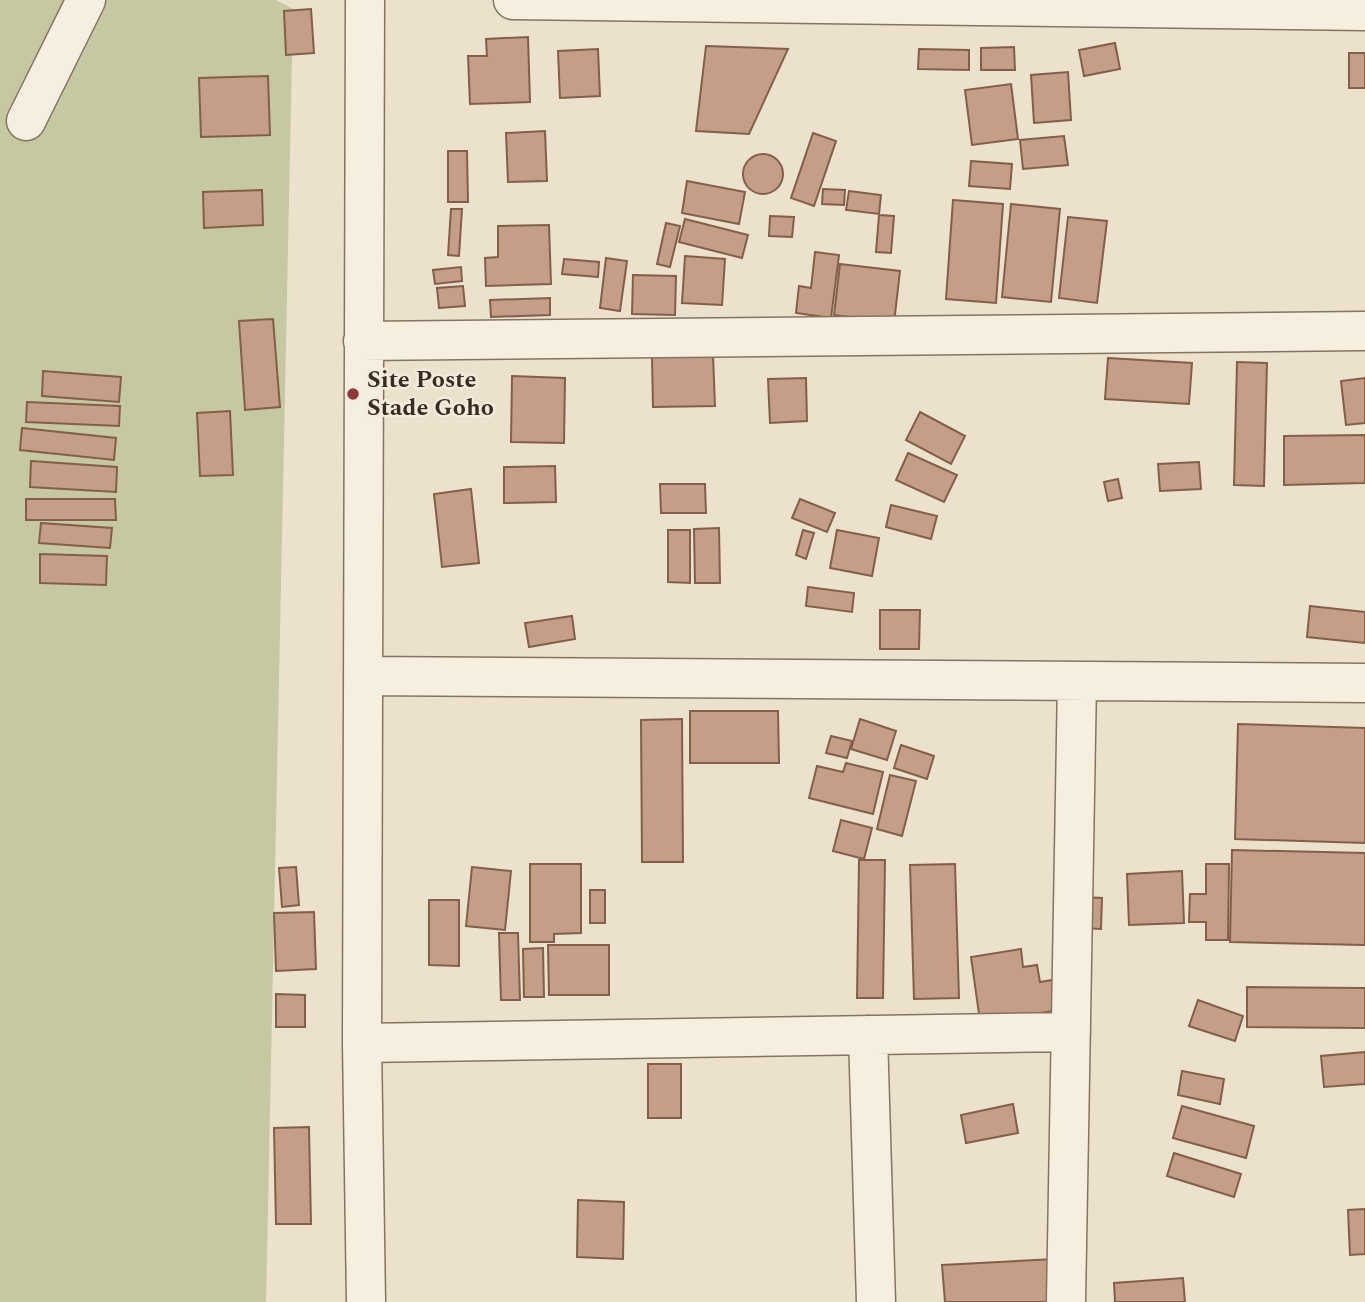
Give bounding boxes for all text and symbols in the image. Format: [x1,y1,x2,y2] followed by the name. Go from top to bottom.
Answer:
[367,362,494,426] place label: Site Poste Stade Goho
[345,386,361,402] marker: Site Poste Stade Goho

